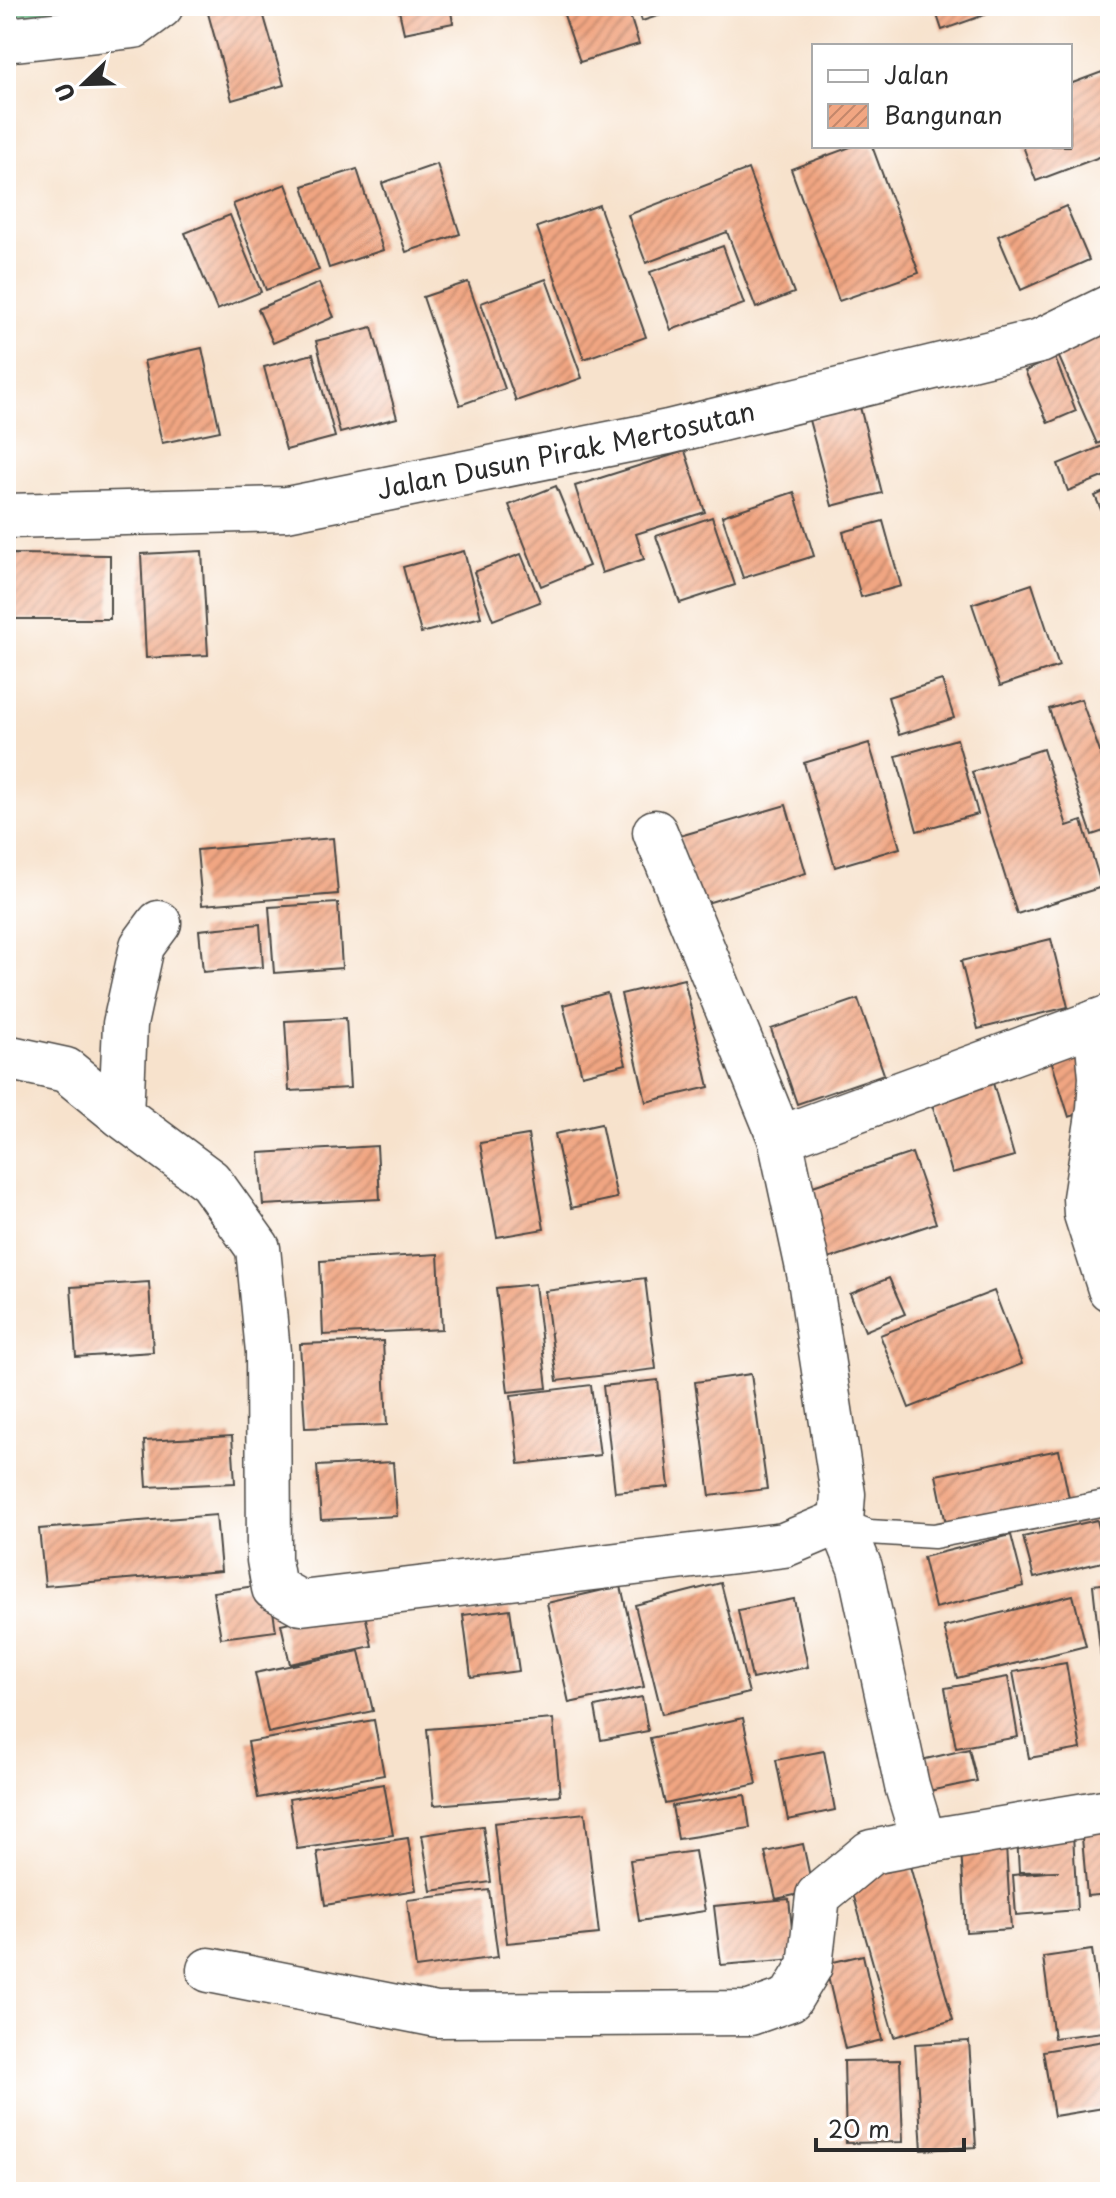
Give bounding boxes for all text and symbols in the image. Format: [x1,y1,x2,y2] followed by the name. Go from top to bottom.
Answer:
[44,44,124,124] north arrow
[812,44,1072,148] legend
[884,56,949,92] text: Jalan
[46,78,83,107] text: U
[884,96,1003,132] text: Bangunan
[373,391,758,508] street label: Jalan Dusun Pirak Mertosutan
[816,2102,964,2152] scale bar
[828,2110,890,2146] text: 20 m

